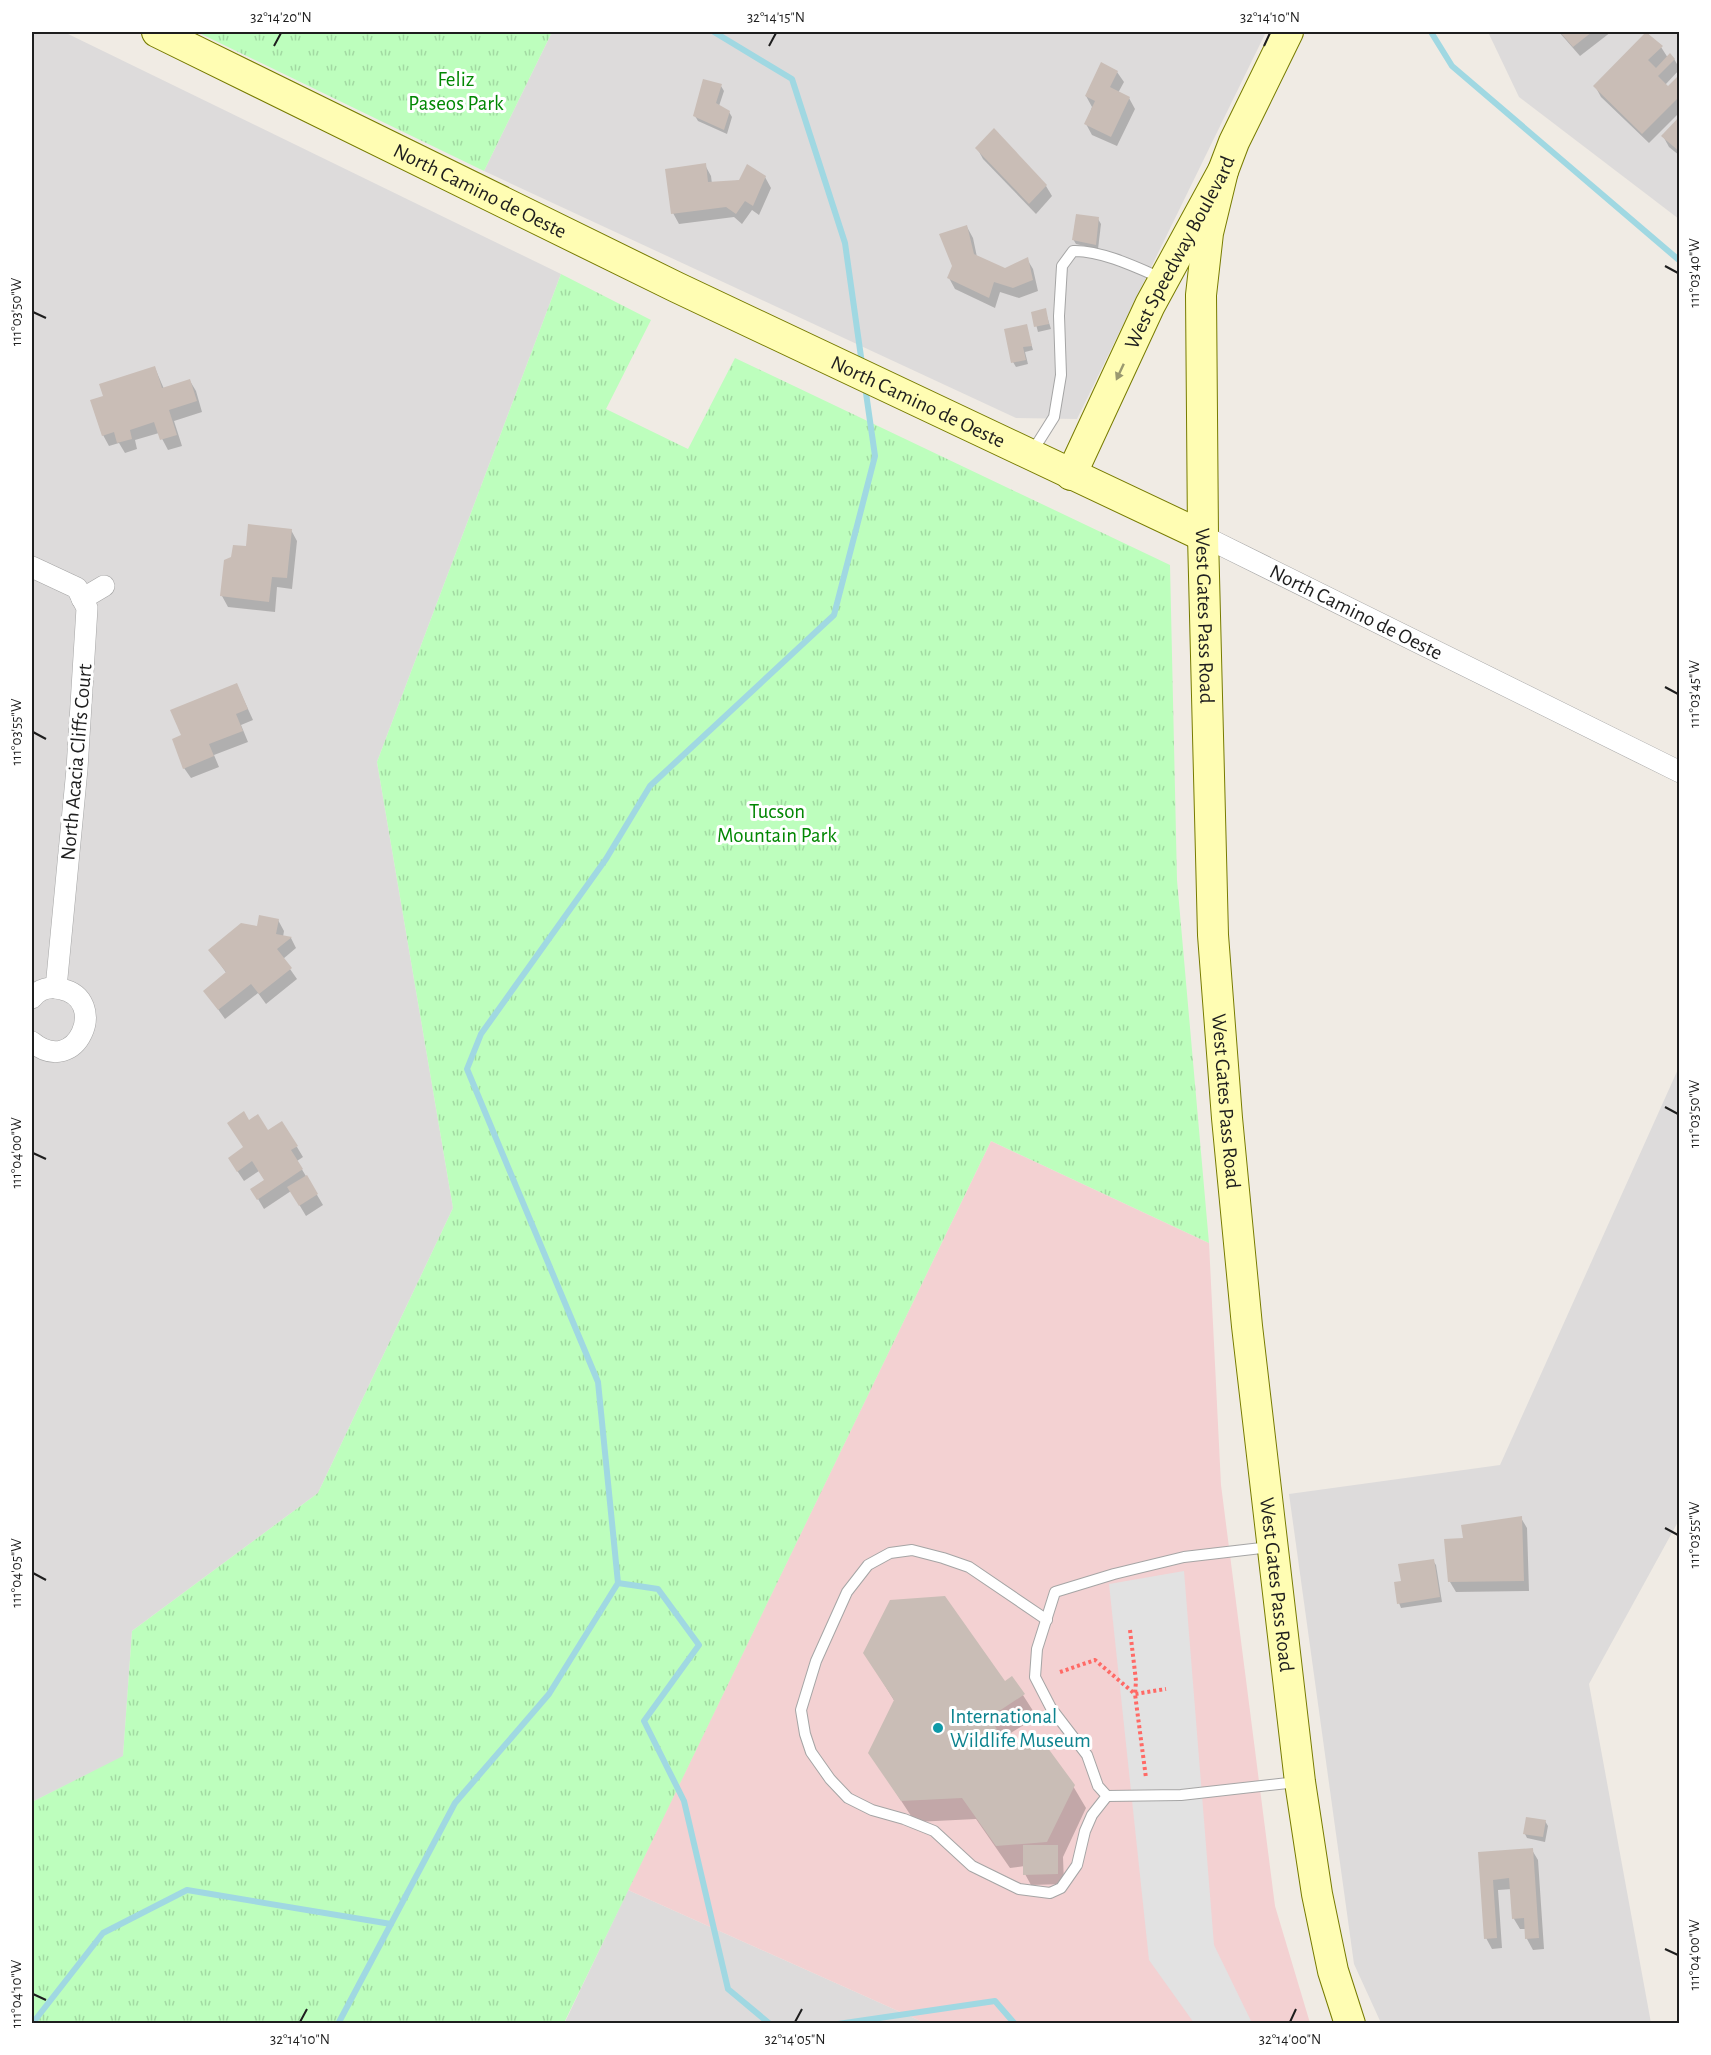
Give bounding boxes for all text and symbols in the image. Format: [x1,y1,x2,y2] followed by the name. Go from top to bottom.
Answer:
[250,10,312,25] text: 32°14'20"N
[747,10,805,25] text: 32°14'15"N
[1240,10,1300,25] text: 32°14'10"N
[408,69,504,114] park label: Feliz Paseos Park
[390,140,570,242] street label: North Camino de Oeste
[1121,153,1239,352] street label: West Speedway Boulevard
[1687,238,1702,308] text: 111°03'40"W
[9,277,24,346] text: 111°03'50"W
[828,352,1008,452] street label: North Camino de Oeste
[1115,363,1124,380] one-way arrow
[1192,528,1217,704] street label: West Gates Pass Road
[1266,561,1446,664] street label: North Camino de Oeste
[1687,660,1702,728] text: 111°03'45"W
[57,662,96,861] street label: North Acacia Cliffs Court
[9,698,24,765] text: 111°03'55"W
[717,801,837,846] park label: Tucson Mountain Park
[1208,1013,1244,1190] street label: West Gates Pass Road
[1687,1079,1702,1148] text: 111°03'50"W
[9,1117,24,1189] text: 111°04'00"W
[1256,1496,1297,1673] street label: West Gates Pass Road
[1687,1501,1702,1568] text: 111°03'55"W
[9,1538,24,1608] text: 111°04'05"W
[950,1706,1091,1751] place label: International Wildlife Museum
[931,1721,945,1735] marker: International Wildlife Museum
[1687,1919,1702,1991] text: 111°04'00"W
[9,1959,24,2028] text: 111°04'10"W
[270,2032,330,2047] text: 32°14'10"N
[765,2032,825,2047] text: 32°14'05"N
[1259,2032,1321,2047] text: 32°14'00"N

